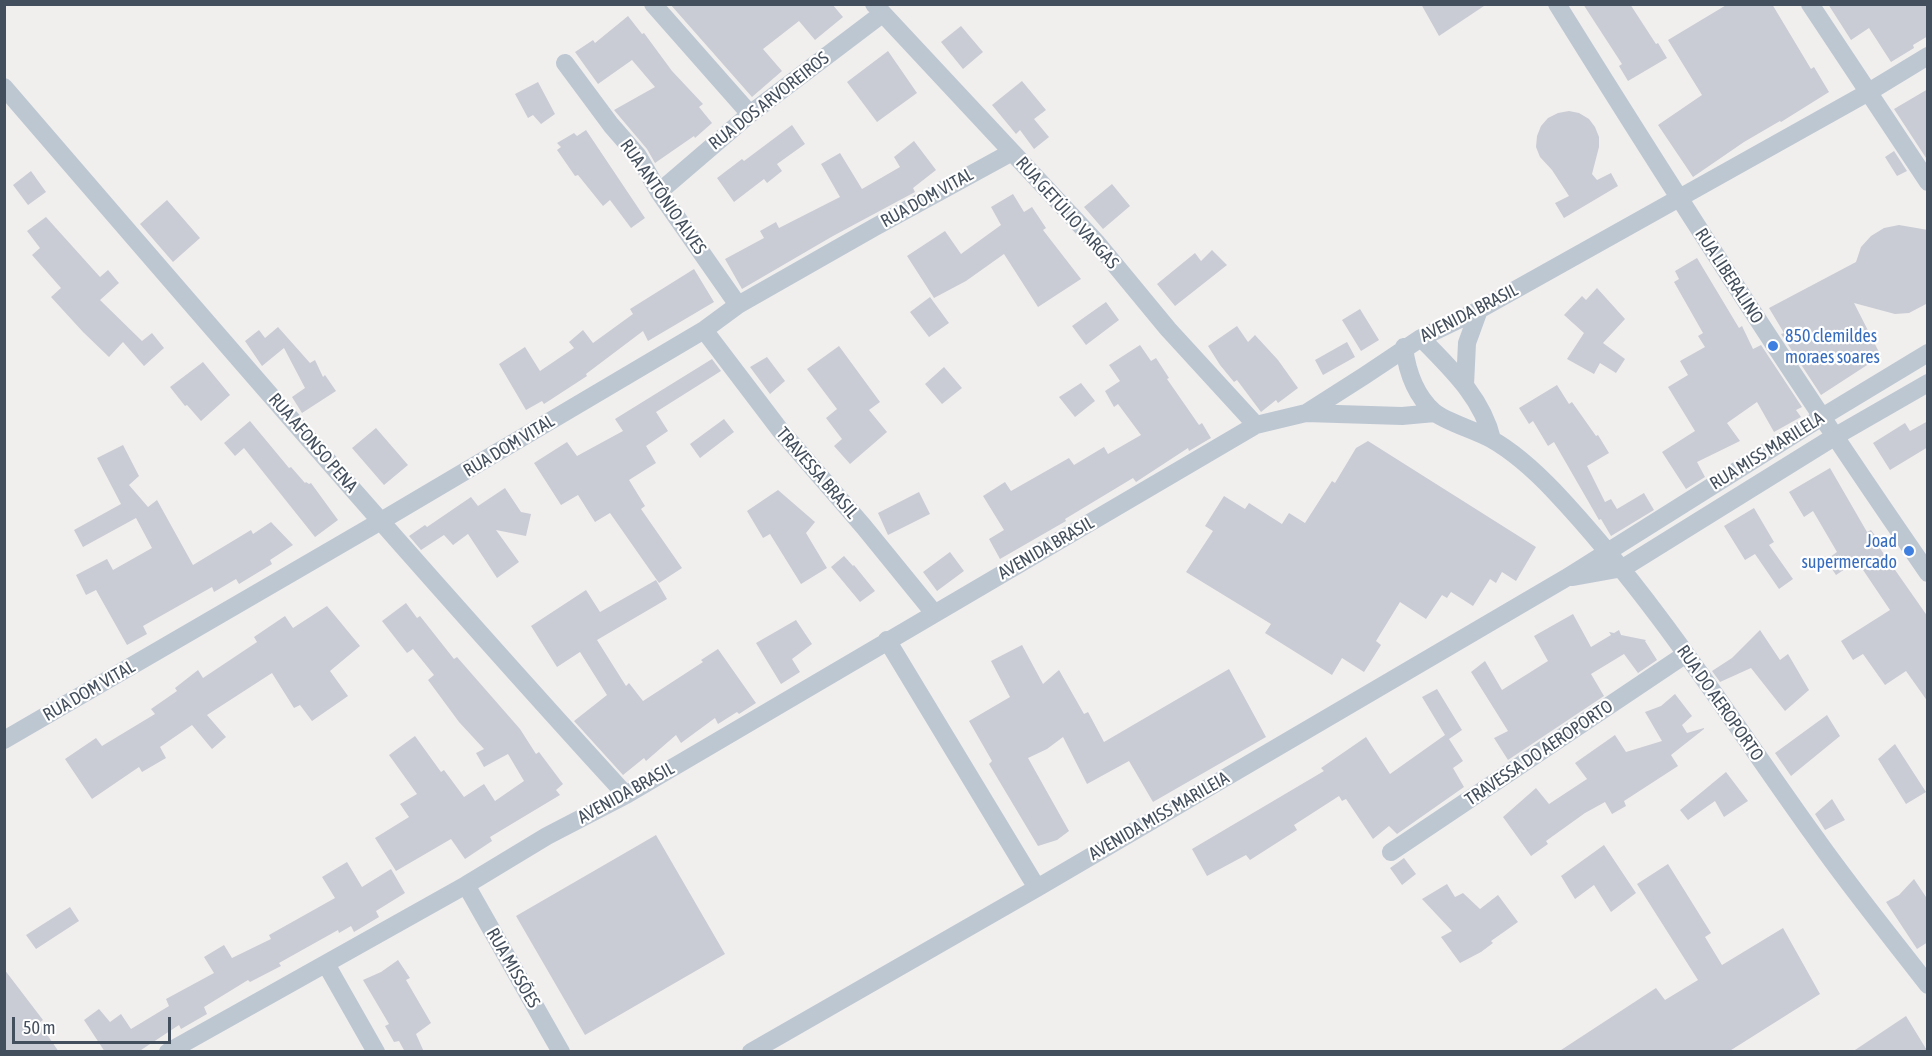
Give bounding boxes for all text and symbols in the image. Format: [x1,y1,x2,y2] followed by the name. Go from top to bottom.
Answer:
[705,47,833,155] street label: RUA DOS ARVOREIROS
[615,135,711,259] street label: RUA ANTÔNIO ALVES
[1011,153,1123,273] street label: RUA GETÚLIO VARGAS
[877,164,977,232] street label: RUA DOM VITAL
[1690,224,1768,328] street label: RUA LIBERALINO
[1416,279,1522,347] street label: AVENIDA BRASIL
[1785,325,1880,368] place label: 850 clemildes moraes soares
[1766,339,1780,353] marker: 850 clemildes moraes soares
[264,389,362,497] street label: RUA AFONSO PENA
[1706,407,1828,495] street label: RUA MISS MARILELA
[460,410,558,482] street label: RUA DOM VITAL
[772,423,862,523] street label: TRAVESSA BRASIL
[994,512,1098,584] street label: AVENIDA BRASIL
[1801,530,1897,572] place label: Joad supermercado
[1902,544,1916,558] marker: Joad supermercado
[1672,641,1768,765] street label: RUA DO AEROPORTO
[39,656,139,726] street label: RUA DOM VITAL
[1461,696,1617,810] street label: TRAVESSA DO AEROPORTO
[574,758,678,828] street label: AVENIDA BRASIL
[1085,767,1233,865] street label: AVENIDA MISS MARILEIA
[482,924,544,1012] street label: RUA MISSÕES
[15,1005,174,1043] scale bar
[23,1017,55,1038] text: 50 m

